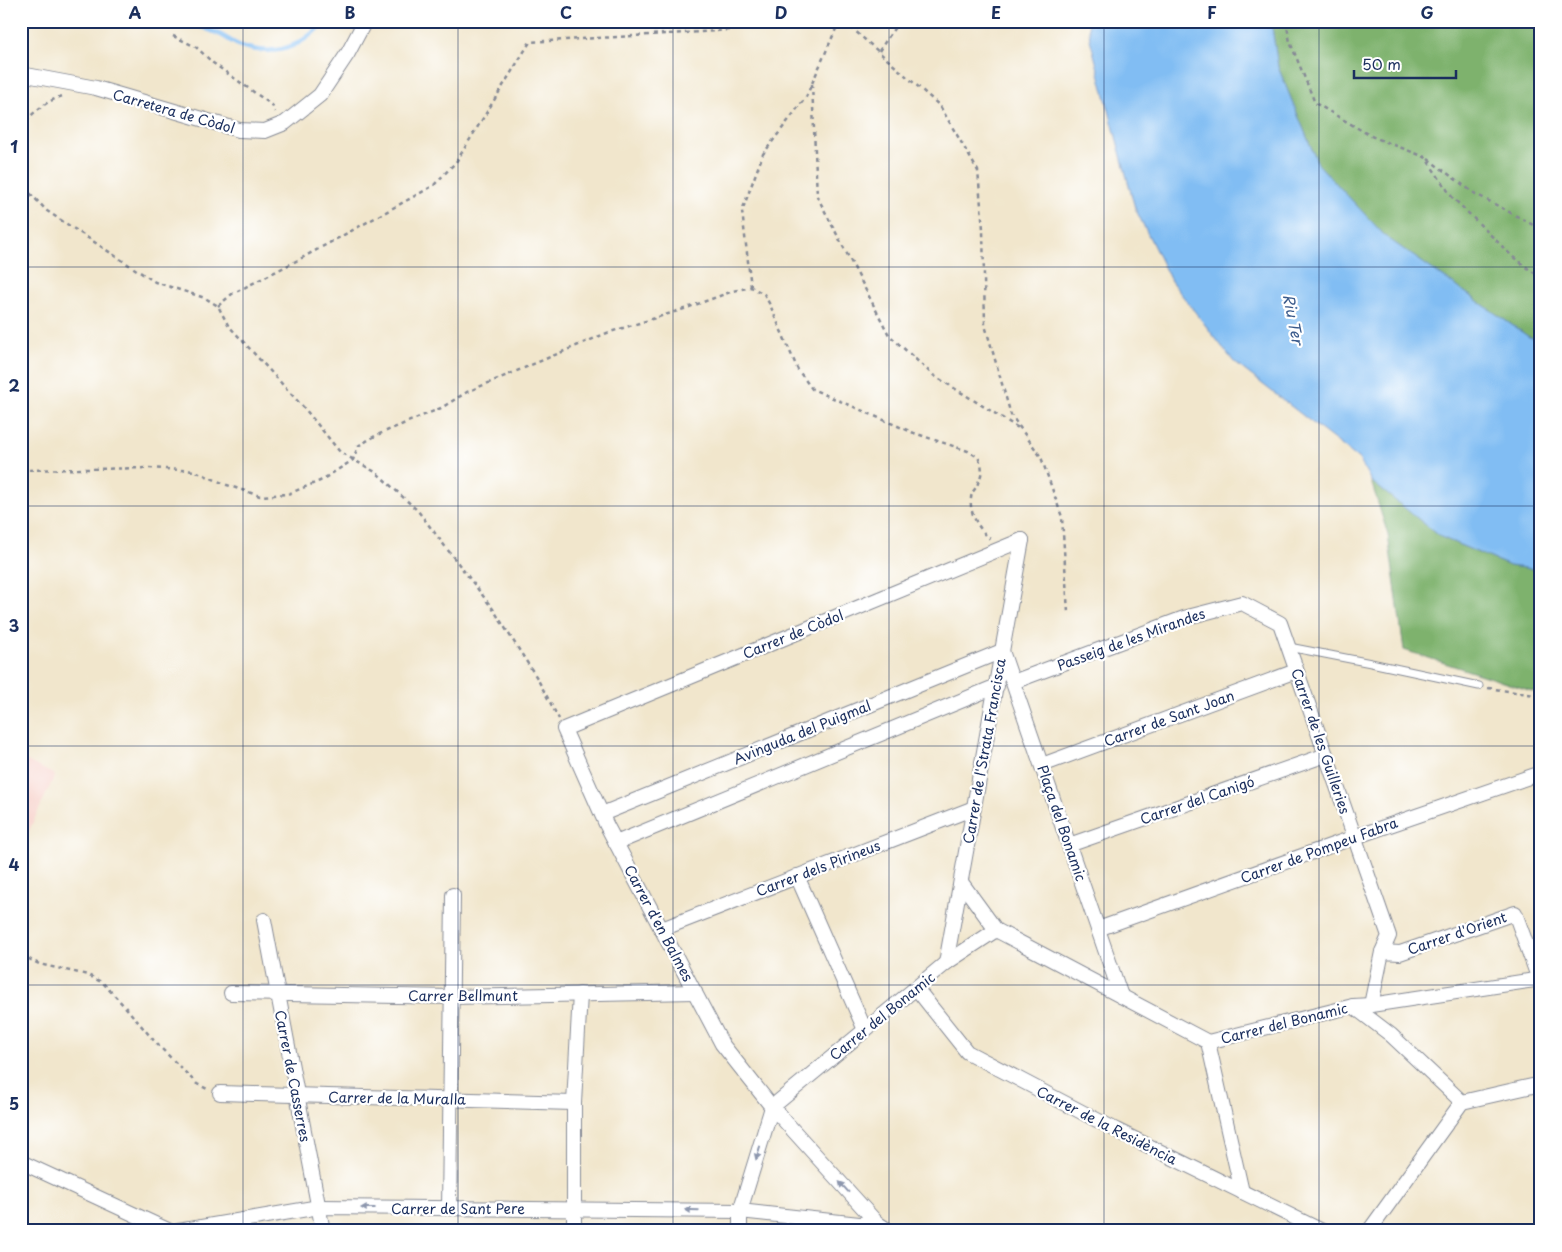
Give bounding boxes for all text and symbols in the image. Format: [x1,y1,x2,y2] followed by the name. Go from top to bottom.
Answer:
[129,0,142,24] text: A
[345,0,356,24] text: B
[560,0,572,24] text: C
[775,0,787,24] text: D
[991,0,1001,24] text: E
[1207,0,1217,24] text: F
[1420,0,1434,24] text: G
[1354,48,1457,80] scale bar
[1362,52,1401,75] text: 50 m
[110,84,238,138] street label: Carretera de Còdol
[10,134,18,158] text: 1
[1278,292,1311,348] water label: Riu Ter
[8,373,20,397] text: 2
[1054,602,1208,676] street label: Passeig de les Mirandes
[739,604,847,664] street label: Carrer de Còdol
[9,613,19,637] text: 3
[957,656,1011,845] street label: Carrer de l'Strata Francisca
[1286,665,1356,817] street label: Carrer de les Guilleries
[1101,685,1237,751] street label: Carrer de Sant Joan
[730,695,874,769] street label: Avinguda del Puigmal
[1032,762,1092,884] street label: Plaça del Bonamic
[1137,771,1257,829] street label: Carrer del Canigó
[1237,812,1401,888] street label: Carrer de Pompeu Fabra
[753,835,883,901] street label: Carrer dels Pirineus
[9,852,20,876] text: 4
[619,861,699,985] street label: Carrer d'en Balmes
[1405,906,1510,960] street label: Carrer d'Orient
[825,967,940,1065] street label: Carrer del Bonamic
[408,985,518,1006] street label: Carrer Bellmunt
[1218,997,1350,1049] street label: Carrer del Bonamic
[270,1008,316,1144] street label: Carrer de Casserres
[1033,1080,1181,1170] street label: Carrer de la Residència
[328,1086,466,1110] street label: Carrer de la Muralla
[9,1091,19,1115] text: 5
[753,1146,761,1161] one-way arrow
[838,1181,850,1193] one-way arrow
[391,1198,525,1219] street label: Carrer de Sant Pere
[360,1204,376,1212] one-way arrow
[683,1206,699,1214] one-way arrow

